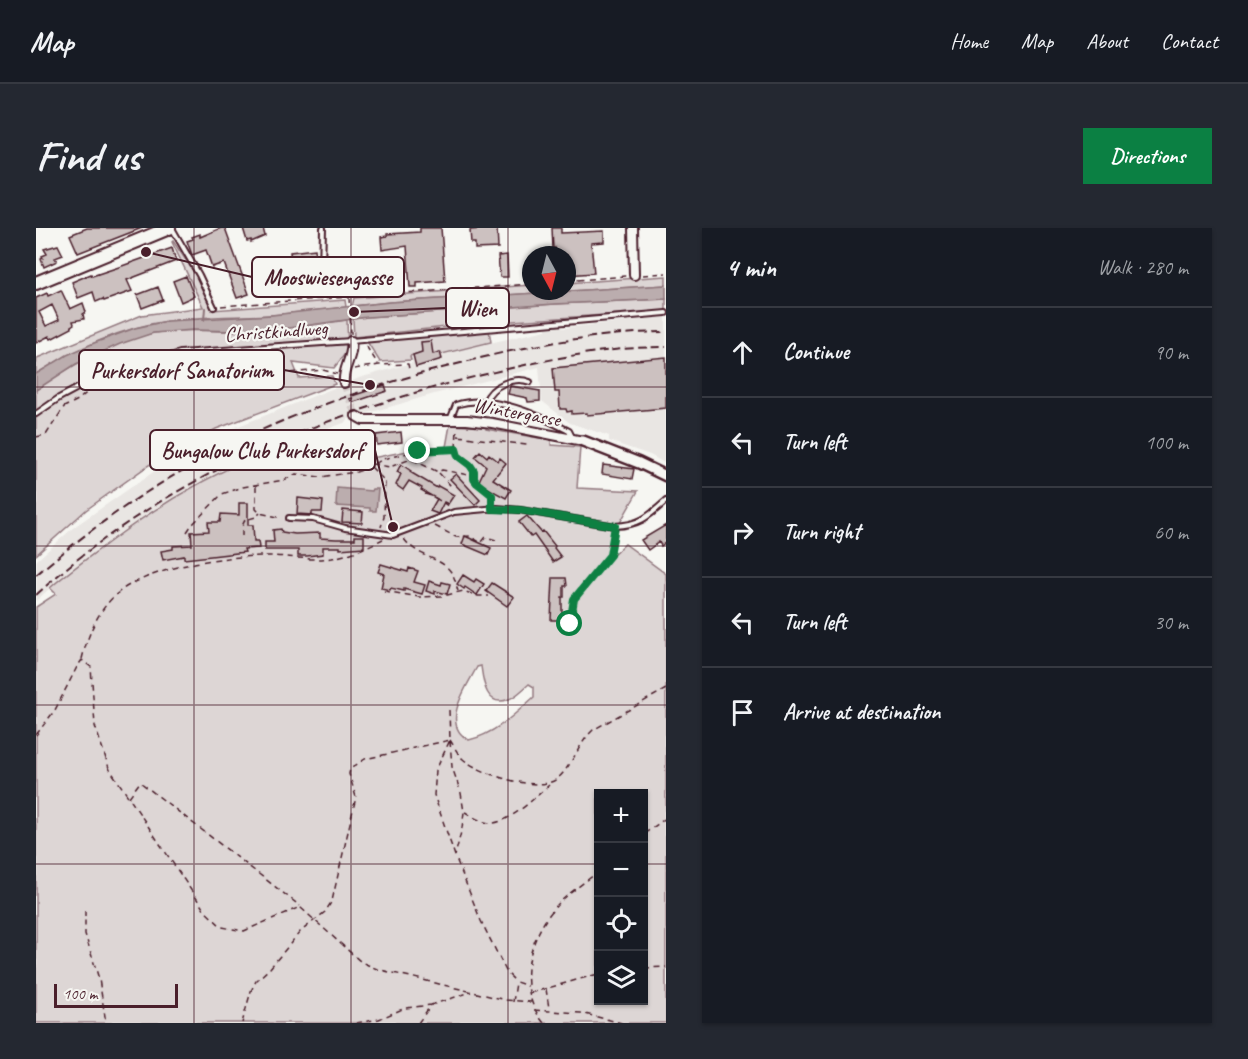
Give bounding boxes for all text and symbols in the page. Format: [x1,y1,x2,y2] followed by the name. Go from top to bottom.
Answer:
[30,24,73,59] text: Map
[950,28,988,54] text: Home
[1021,28,1053,54] text: Map
[1086,28,1128,54] text: About
[1161,28,1218,54] text: Contact
[1083,128,1212,184] button: Directions
[36,130,141,183] text: Find us
[522,246,576,300] north arrow
[726,251,776,284] text: 4 min
[1098,255,1188,280] text: Walk · 280 m
[252,257,404,297] callout: Mooswiesengasse
[264,264,395,292] text: Mooswiesengasse
[446,288,509,328] callout: Wien
[459,295,498,323] text: Wien
[224,314,330,348] street label: Christkindlweg
[726,336,759,369] icon: ahead
[783,338,849,366] text: Continue
[1154,340,1188,365] text: 90 m
[79,350,284,390] callout: Purkersdorf Sanatorium
[91,357,275,385] text: Purkersdorf Sanatorium
[472,392,565,433] street label: Wintergasse
[726,426,759,459] icon: left
[783,428,847,456] text: Turn left
[150,430,375,470] callout: Bungalow Club Purkersdorf
[1145,430,1188,455] text: 100 m
[161,437,368,465] text: Bungalow Club Purkersdorf
[404,437,430,463] route end
[726,516,759,549] icon: right
[783,518,860,546] text: Turn right
[1154,520,1188,545] text: 60 m
[726,606,759,639] icon: left
[783,608,847,636] text: Turn left
[556,610,582,636] route start
[1154,610,1188,635] text: 30 m
[726,696,759,729] icon: arrive
[783,698,940,726] text: Arrive at destination
[594,789,648,1005] map controls
[594,789,648,843] button: +
[594,843,648,897] button: −
[594,897,648,951] button: locate
[594,951,648,1005] button: layers
[54,981,178,1008] scale bar
[63,984,97,1004] text: 100 m

